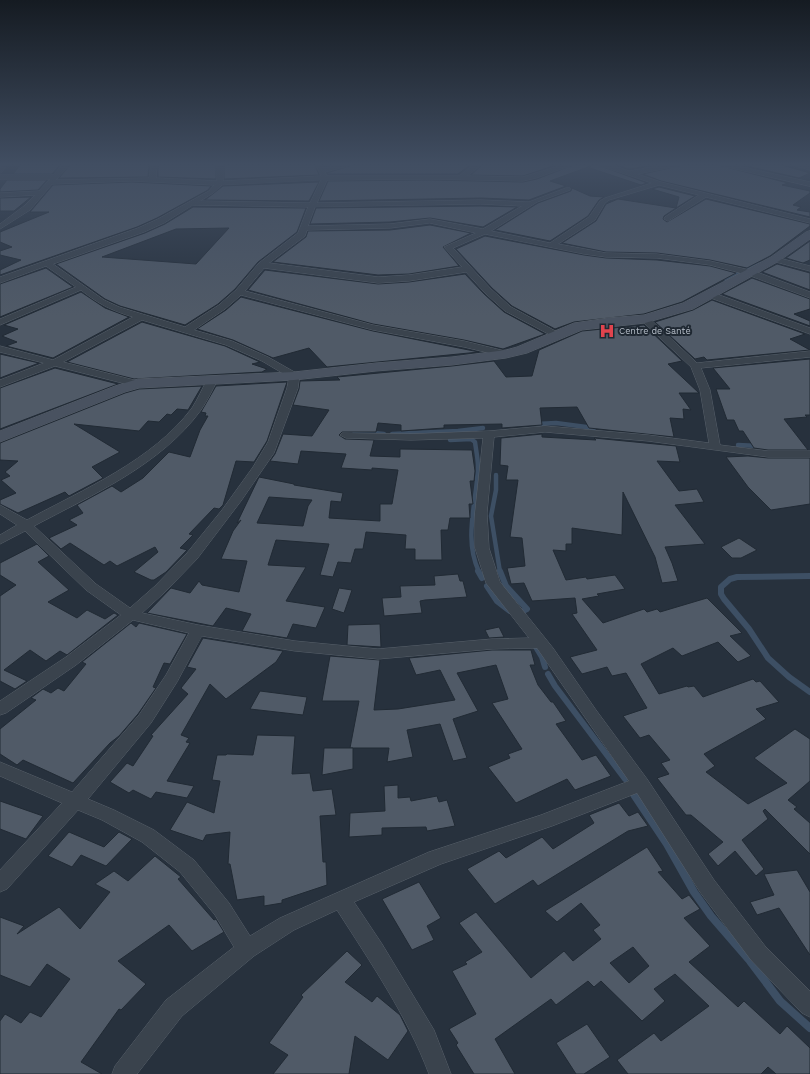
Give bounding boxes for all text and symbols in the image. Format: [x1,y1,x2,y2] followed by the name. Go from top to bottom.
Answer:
[598,322,616,340] hospital icon: Centre de Santé
[619,326,691,336] place label: Centre de Santé

